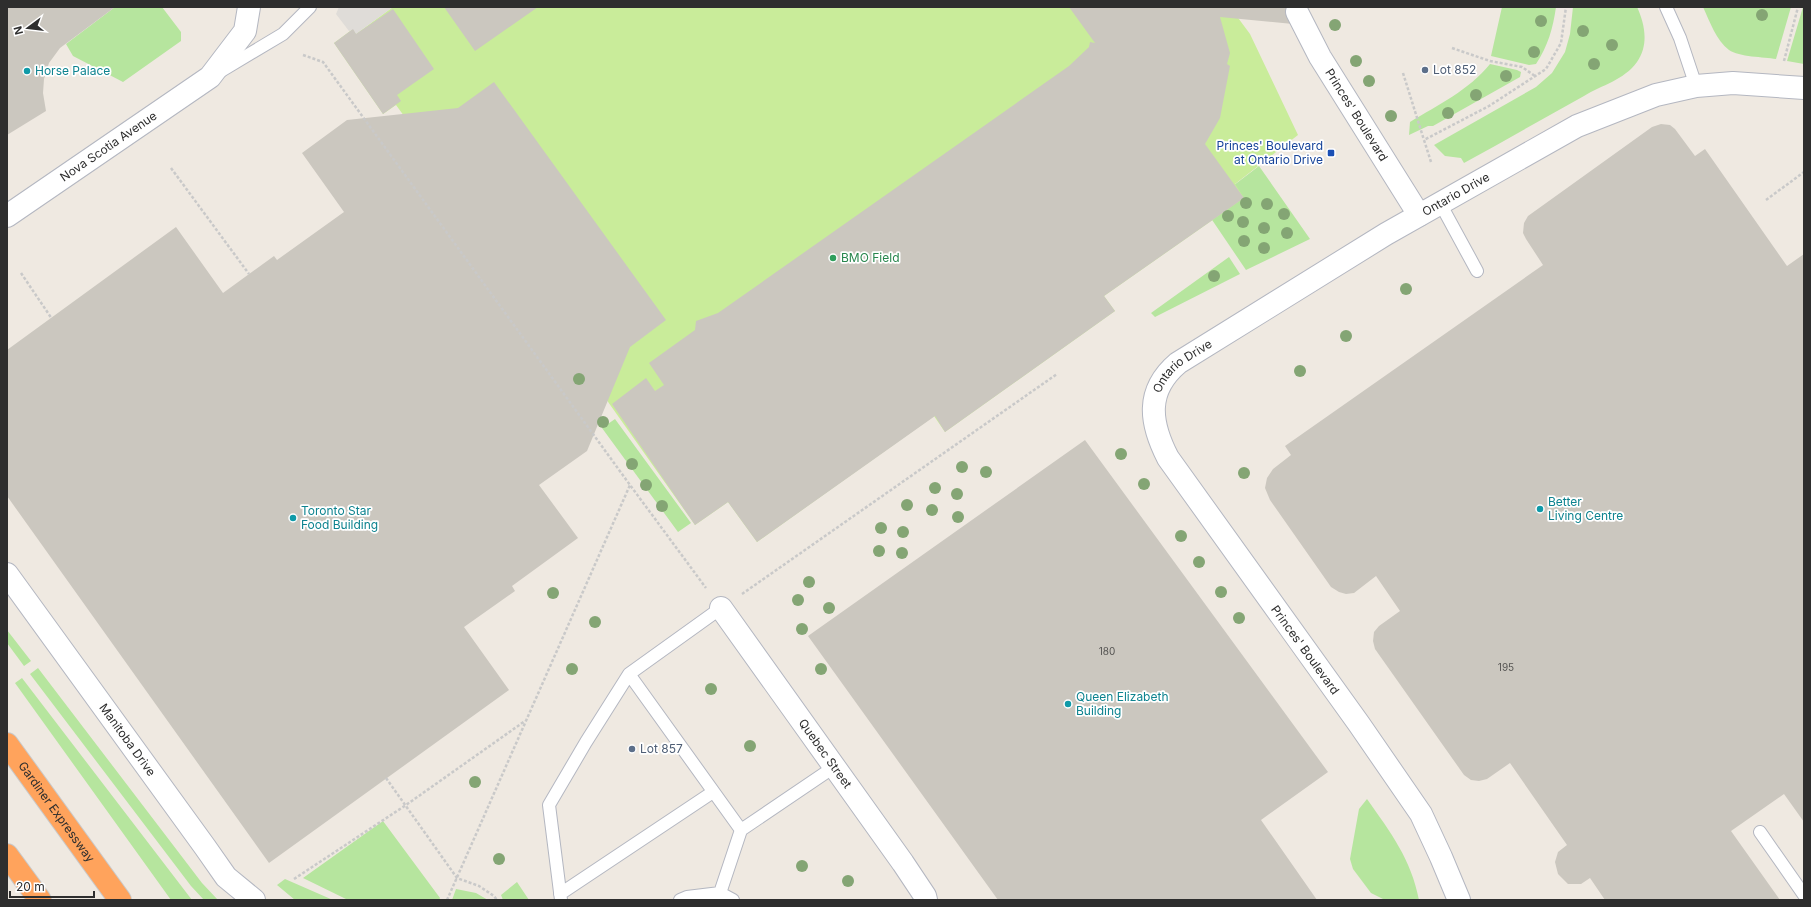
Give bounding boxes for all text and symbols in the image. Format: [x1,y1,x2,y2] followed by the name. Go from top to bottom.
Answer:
[8,8,48,48] north arrow
[10,25,26,36] text: N
[1433,62,1476,77] place label: Lot 852
[35,63,110,78] place label: Horse Palace
[1420,65,1430,75] marker: Lot 852
[22,66,32,76] marker: Horse Palace
[1322,66,1391,164] street label: Princes' Boulevard
[57,108,159,184] street label: Nova Scotia Avenue
[1217,138,1323,167] place label: Princes' Boulevard at Ontario Drive
[1326,148,1336,158] marker: Princes' Boulevard at Ontario Drive
[1419,169,1492,219] street label: Ontario Drive
[841,250,899,265] place label: BMO Field
[828,253,838,263] marker: BMO Field
[1149,336,1215,395] street label: Ontario Drive
[1548,494,1623,523] place label: Better Living Centre
[301,503,378,532] place label: Toronto Star Food Building
[1535,504,1545,514] marker: Better Living Centre
[288,513,298,523] marker: Toronto Star Food Building
[1268,602,1343,697] street label: Princes' Boulevard
[1099,645,1115,657] house number: 180
[1498,661,1514,673] house number: 195
[1076,689,1168,718] place label: Queen Elizabeth Building
[1063,699,1073,709] marker: Queen Elizabeth Building
[96,700,159,779] street label: Manitoba Drive
[796,716,855,791] street label: Quebec Street
[640,741,683,756] place label: Lot 857
[627,744,637,754] marker: Lot 857
[15,759,98,865] street label: Gardiner Expressway
[10,873,94,899] scale bar
[16,879,45,894] text: 20 m

